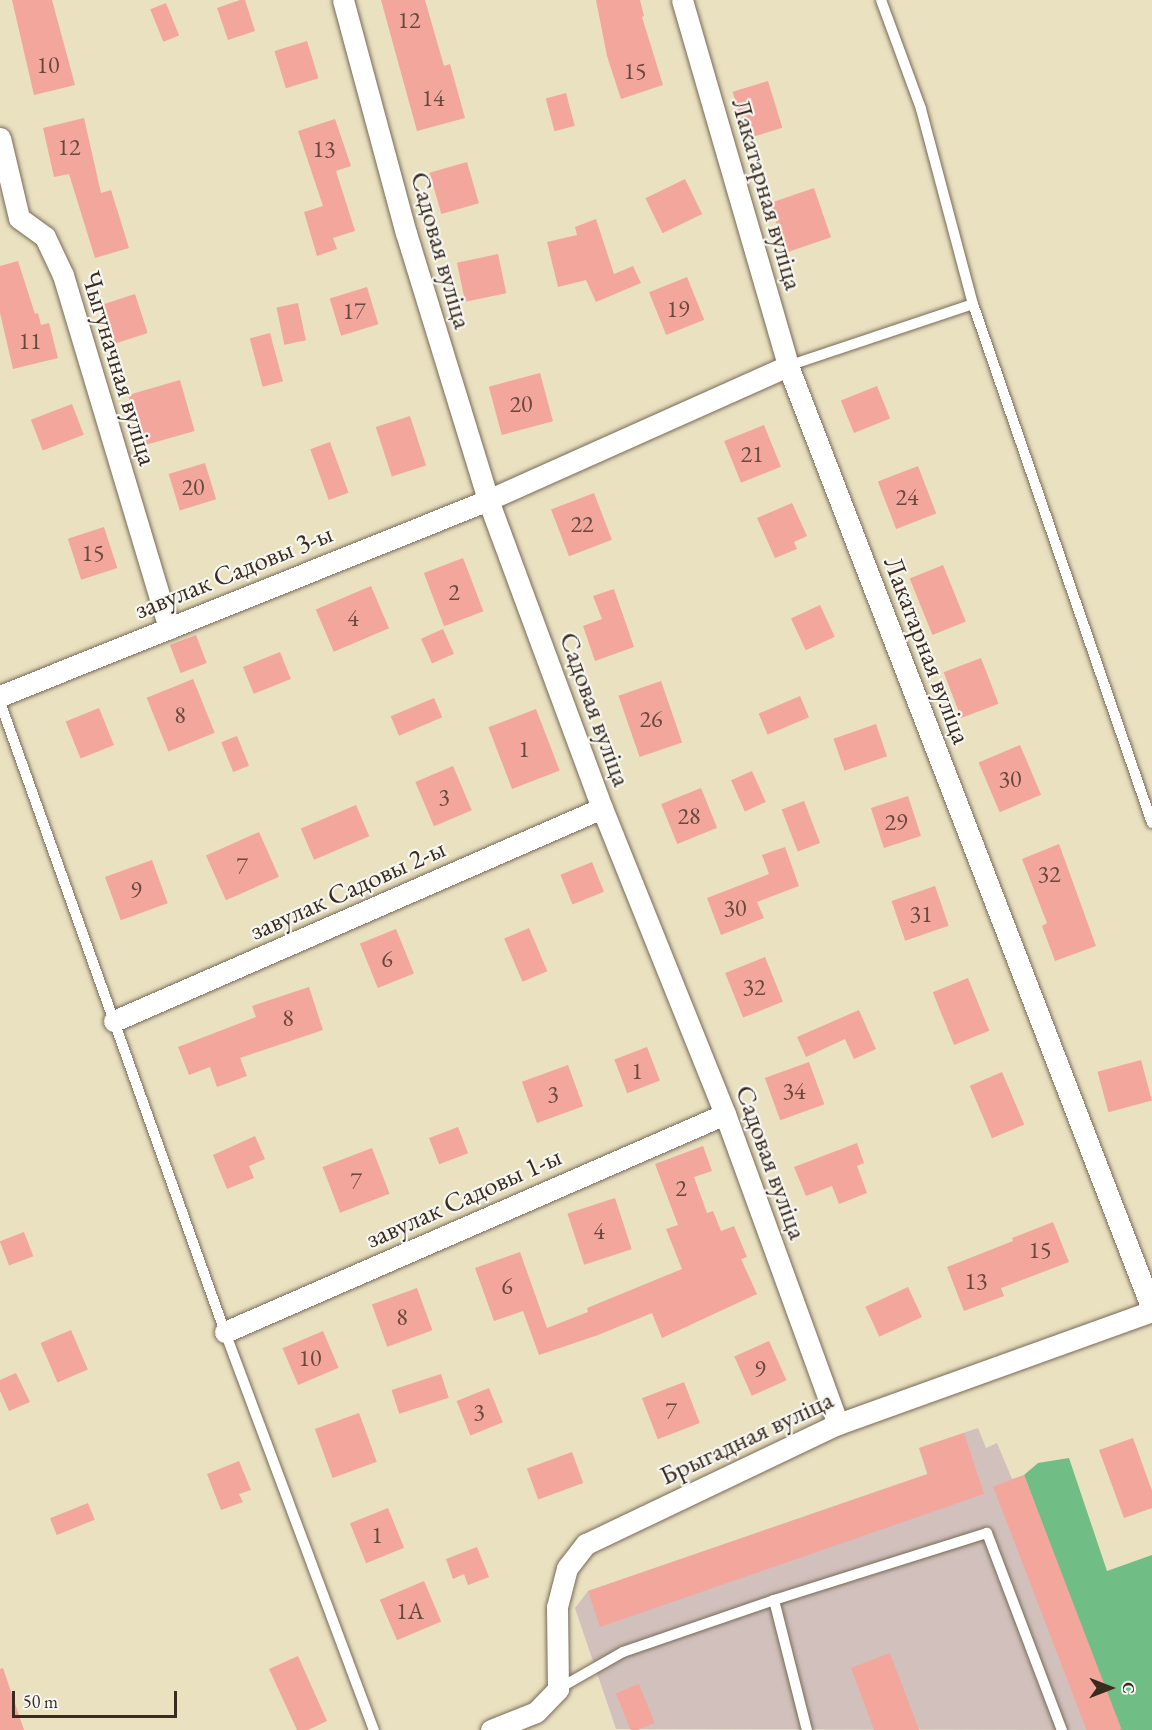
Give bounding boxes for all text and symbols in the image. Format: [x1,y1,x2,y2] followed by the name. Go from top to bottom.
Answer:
[397,6,421,34] house number: 12
[36,51,60,79] house number: 10
[623,57,647,85] house number: 15
[421,84,445,112] house number: 14
[725,94,811,294] street label: Лакатарная вуліца
[57,133,81,161] house number: 12
[312,135,336,163] house number: 13
[404,168,480,332] street label: Садовая вуліца
[75,267,165,469] street label: Чыгуначная вуліца
[666,295,690,323] house number: 19
[342,297,366,325] house number: 17
[18,327,42,355] house number: 11
[509,390,533,418] house number: 20
[740,440,764,468] house number: 21
[181,473,205,501] house number: 20
[895,483,919,511] house number: 24
[570,510,594,538] house number: 22
[129,516,337,626] street label: завулак Садовы 3-ы
[81,539,105,567] house number: 15
[877,552,979,748] street label: Лакатарная вуліца
[448,578,460,606] house number: 2
[347,604,359,632] house number: 4
[553,627,639,791] street label: Садовая вуліца
[174,701,186,729] house number: 8
[639,705,663,733] house number: 26
[518,735,530,763] house number: 1
[998,765,1022,793] house number: 30
[438,783,450,811] house number: 3
[677,802,701,830] house number: 28
[884,808,908,836] house number: 29
[244,831,450,947] street label: завулак Садовы 2-ы
[236,852,248,880] house number: 7
[1037,860,1061,888] house number: 32
[130,876,142,904] house number: 9
[723,894,747,922] house number: 30
[909,900,933,928] house number: 31
[381,945,393,973] house number: 6
[742,973,766,1001] house number: 32
[282,1004,294,1032] house number: 8
[631,1057,643,1085] house number: 1
[782,1077,806,1105] house number: 34
[547,1080,559,1108] house number: 3
[729,1080,815,1244] street label: Садовая вуліца
[360,1139,566,1255] street label: завулак Садовы 1-ы
[350,1167,362,1195] house number: 7
[675,1174,687,1202] house number: 2
[593,1217,605,1245] house number: 4
[1028,1236,1052,1264] house number: 15
[964,1267,988,1295] house number: 13
[501,1272,513,1300] house number: 6
[396,1303,408,1331] house number: 8
[298,1344,322,1372] house number: 10
[754,1355,766,1383] house number: 9
[654,1383,838,1491] street label: Брыгадная вуліца
[665,1397,677,1425] house number: 7
[473,1398,485,1426] house number: 3
[371,1521,383,1549] house number: 1
[396,1597,424,1625] house number: 1A
[1080,1658,1140,1718] north arrow
[15,1679,180,1717] scale bar
[1118,1682,1139,1694] text: С
[23,1690,58,1713] text: 50 m

